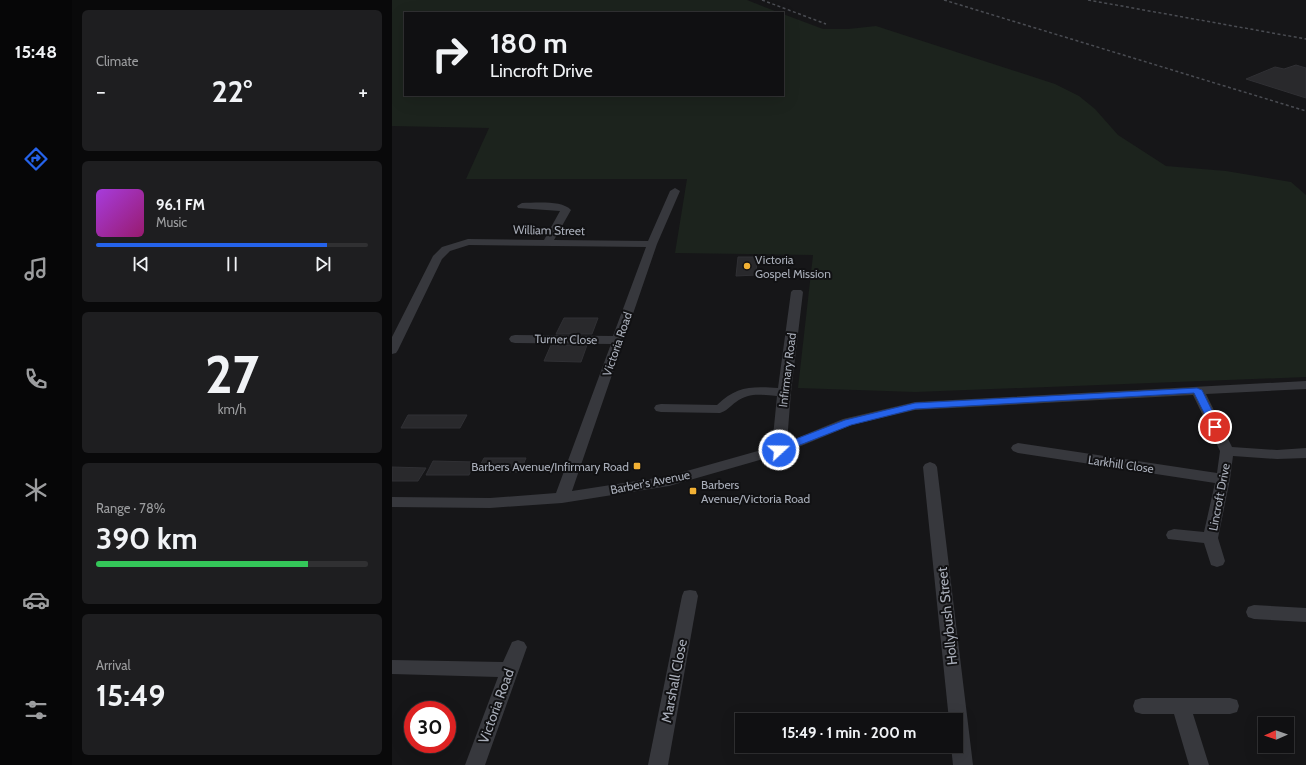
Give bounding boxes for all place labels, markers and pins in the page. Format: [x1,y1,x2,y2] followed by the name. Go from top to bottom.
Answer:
[755,252,831,281] place label: Victoria Gospel Mission
[742,261,752,271] marker: Victoria Gospel Mission
[1198,410,1232,444] pin
[471,459,629,474] place label: Barbers Avenue/Infirmary Road
[632,461,642,471] marker: Barbers Avenue/Infirmary Road
[701,477,810,506] place label: Barbers Avenue/Victoria Road
[688,486,698,496] marker: Barbers Avenue/Victoria Road

